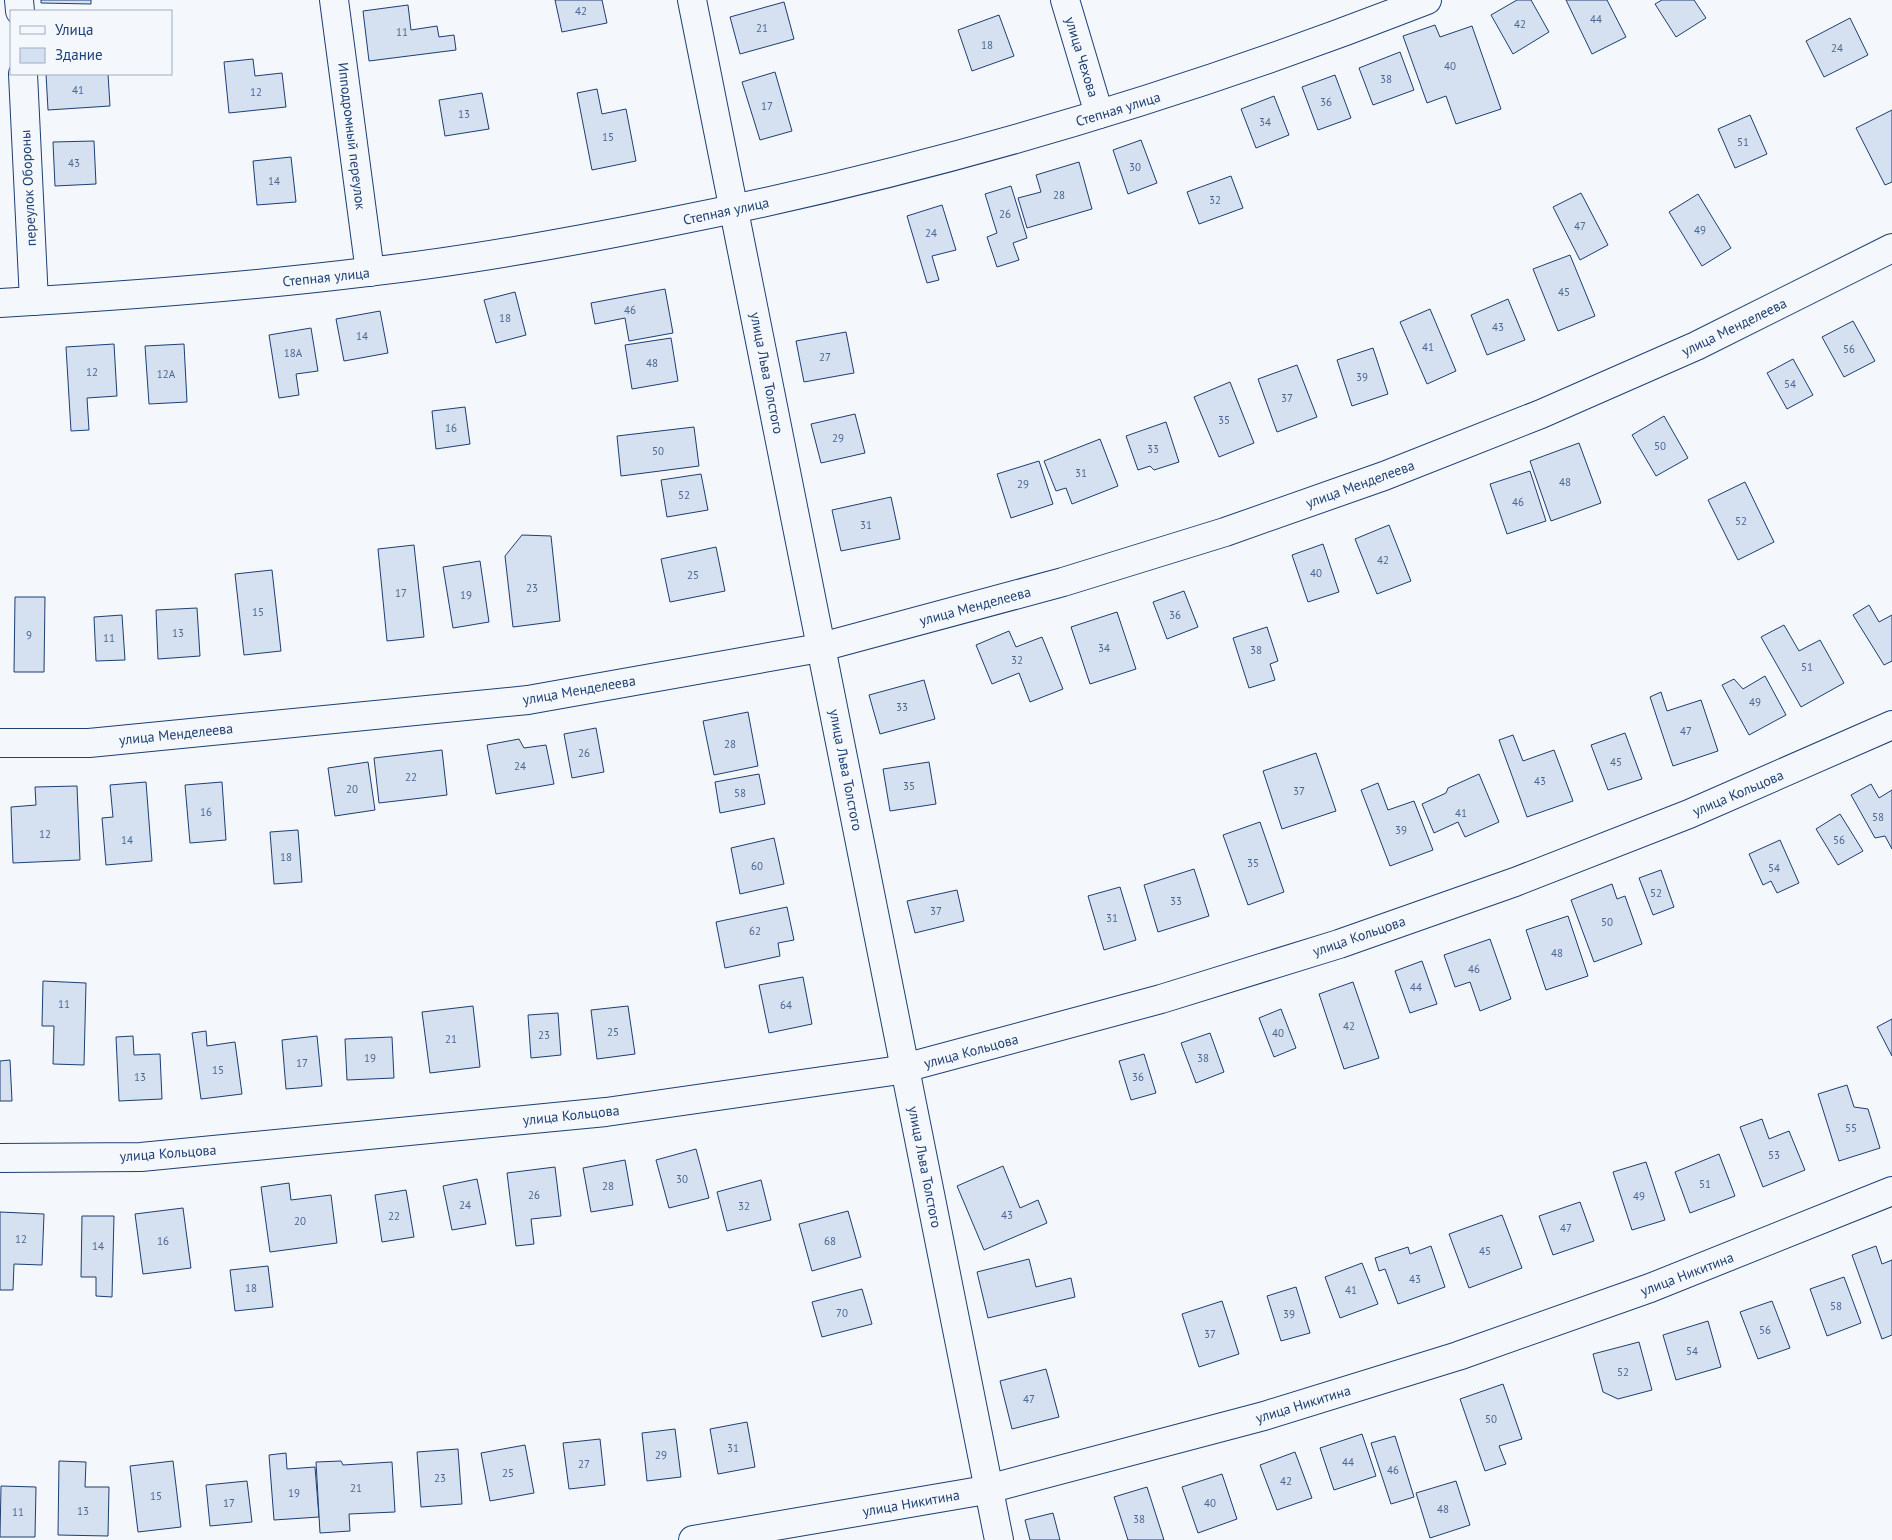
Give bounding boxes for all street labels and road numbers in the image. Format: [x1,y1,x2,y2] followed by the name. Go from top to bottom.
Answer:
[1061,15,1103,99] street label: улица Чехова
[334,61,370,211] street label: Ипподромный переулок
[1073,88,1163,130] street label: Степная улица
[16,129,40,247] street label: переулок Обороны
[681,193,771,229] street label: Степная улица
[281,263,371,291] street label: Степная улица
[1679,294,1789,360] street label: улица Менделеева
[746,311,788,435] street label: улица Льва Толстого
[1303,456,1417,512] street label: улица Менделеева
[917,582,1033,630] street label: улица Менделеева
[521,671,637,709] street label: улица Менделеева
[825,708,867,832] street label: улица Льва Толстого
[118,719,234,749] street label: улица Менделеева
[1690,766,1786,820] street label: улица Кольцова
[1310,912,1408,960] street label: улица Кольцова
[922,1030,1020,1072] street label: улица Кольцова
[522,1101,620,1129] street label: улица Кольцова
[904,1105,946,1229] street label: улица Льва Толстого
[119,1141,217,1165] street label: улица Кольцова
[1638,1248,1736,1300] street label: улица Никитина
[1253,1381,1353,1427] street label: улица Никитина
[861,1486,961,1520] street label: улица Никитина

